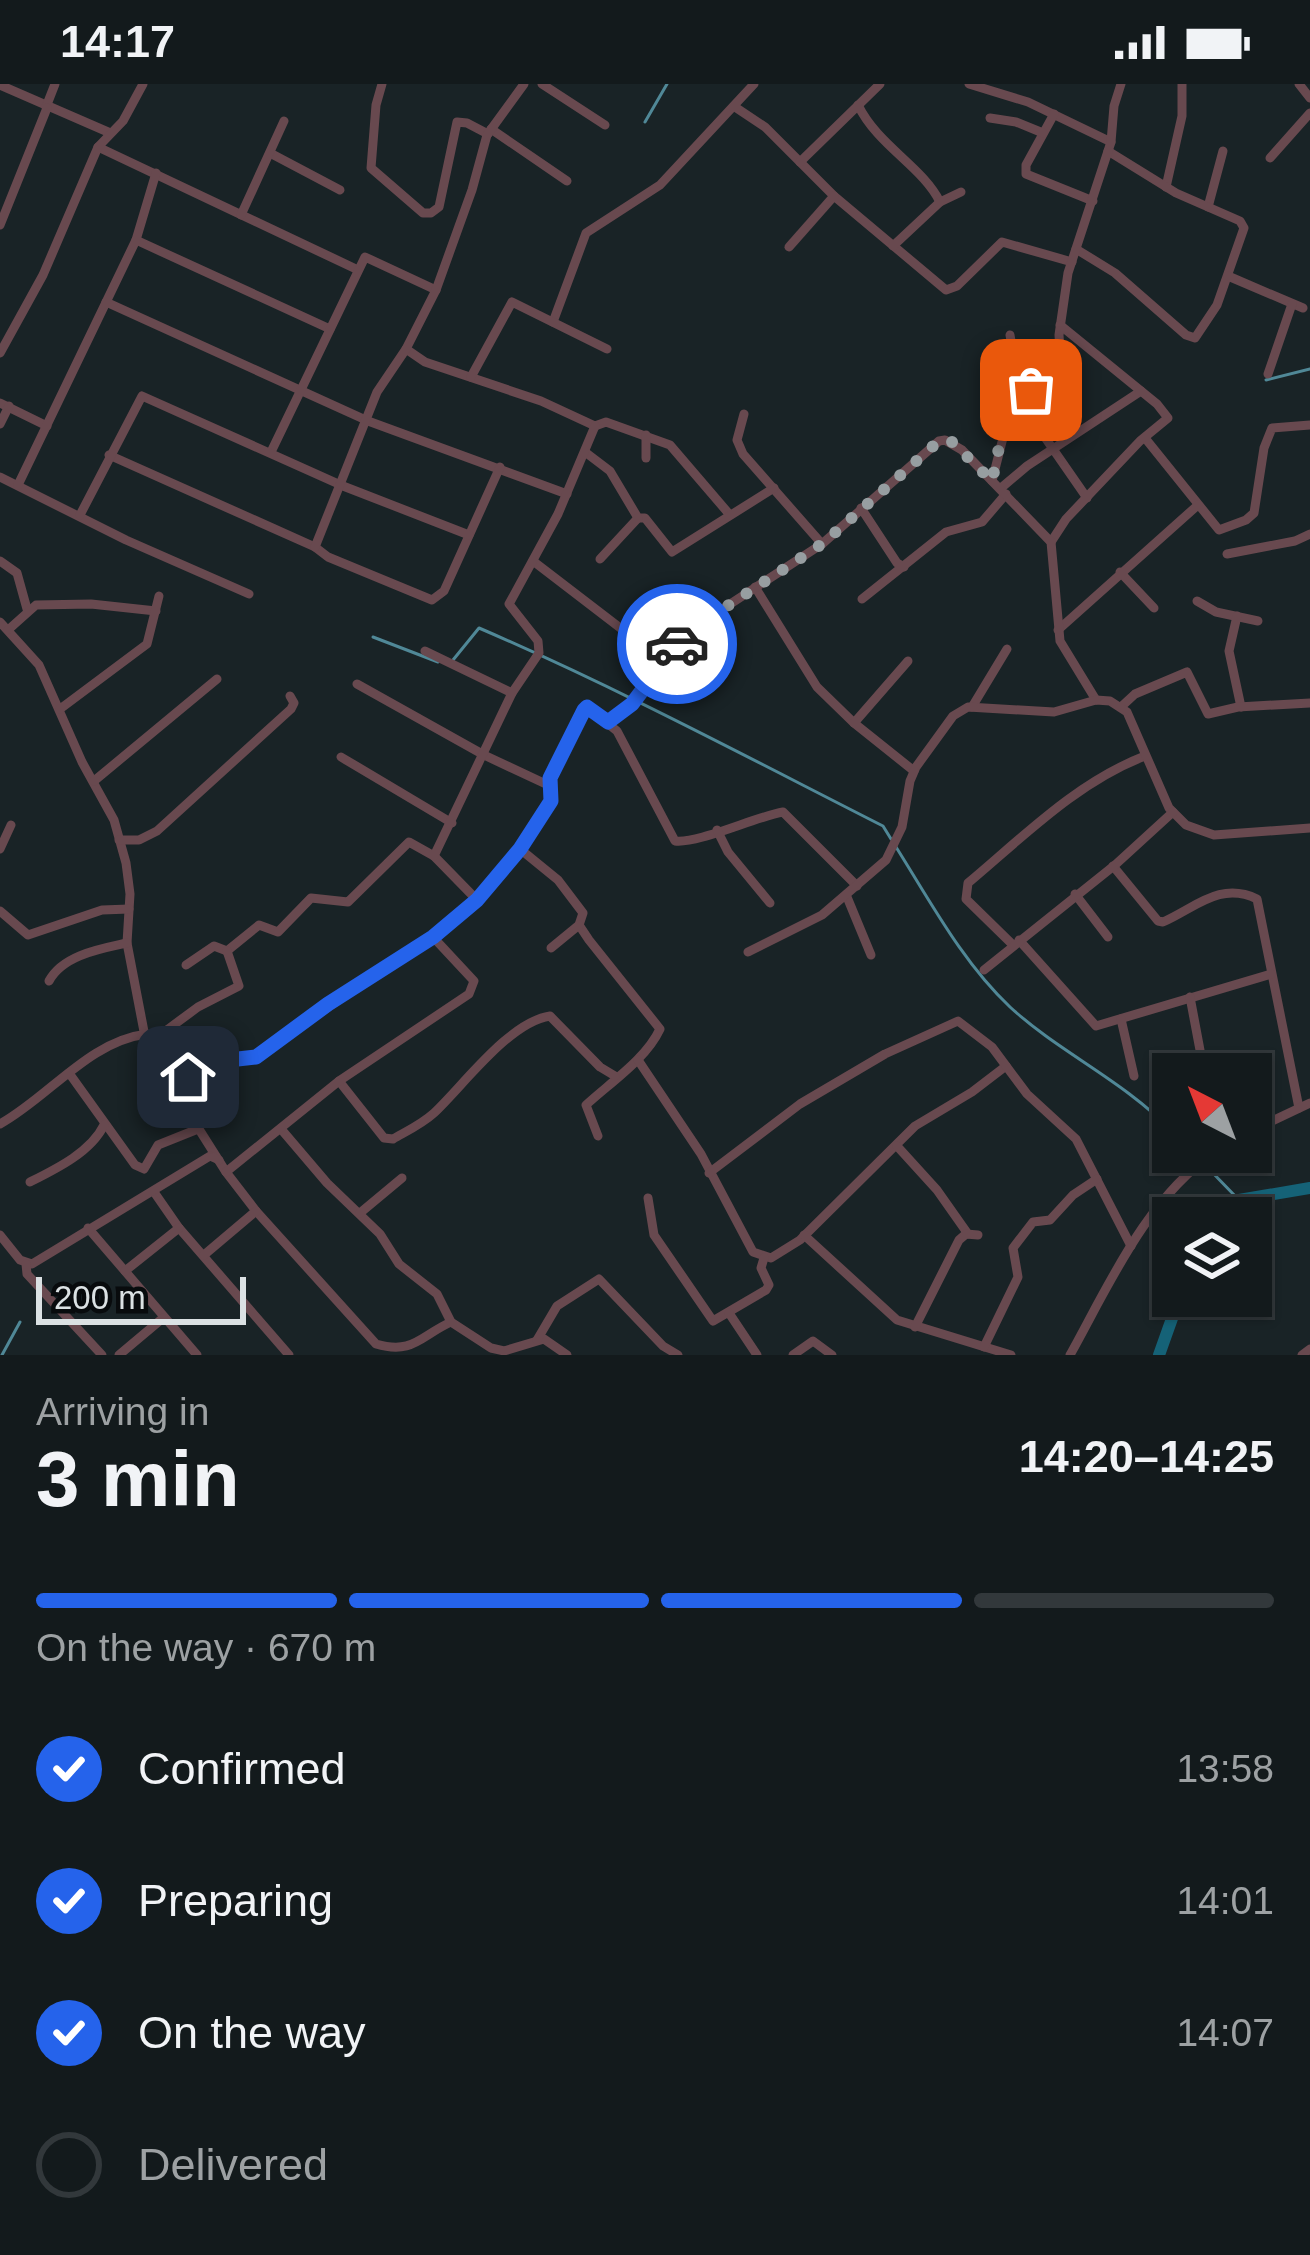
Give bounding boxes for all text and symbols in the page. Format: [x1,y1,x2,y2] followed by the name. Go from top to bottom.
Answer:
[60,16,175,67] text: 14:17
[980,339,1082,441] pin
[998,357,1064,423] icon: bag
[617,584,737,704] courier
[644,611,710,677] icon: car
[137,1026,239,1128] pin
[155,1044,221,1110] icon: home
[1152,1053,1272,1173] north arrow
[1152,1053,1272,1317] map controls
[1152,1197,1272,1317] button: layers
[36,1271,246,1324] scale bar
[54,1279,146,1316] text: 200 m
[36,1390,209,1433] text: Arriving in
[1019,1431,1274,1482] text: 14:20–14:25
[36,1435,240,1523] text: 3 min
[36,1626,376,1669] text: On the way · 670 m
[36,1736,102,1802] icon: check
[138,1743,346,1794] text: Confirmed
[1176,1747,1274,1790] text: 13:58
[36,1868,102,1934] icon: check
[138,1875,333,1926] text: Preparing
[1176,1879,1274,1922] text: 14:01
[36,2000,102,2066] icon: check
[138,2007,366,2058] text: On the way
[1176,2011,1274,2054] text: 14:07
[138,2139,328,2190] text: Delivered

